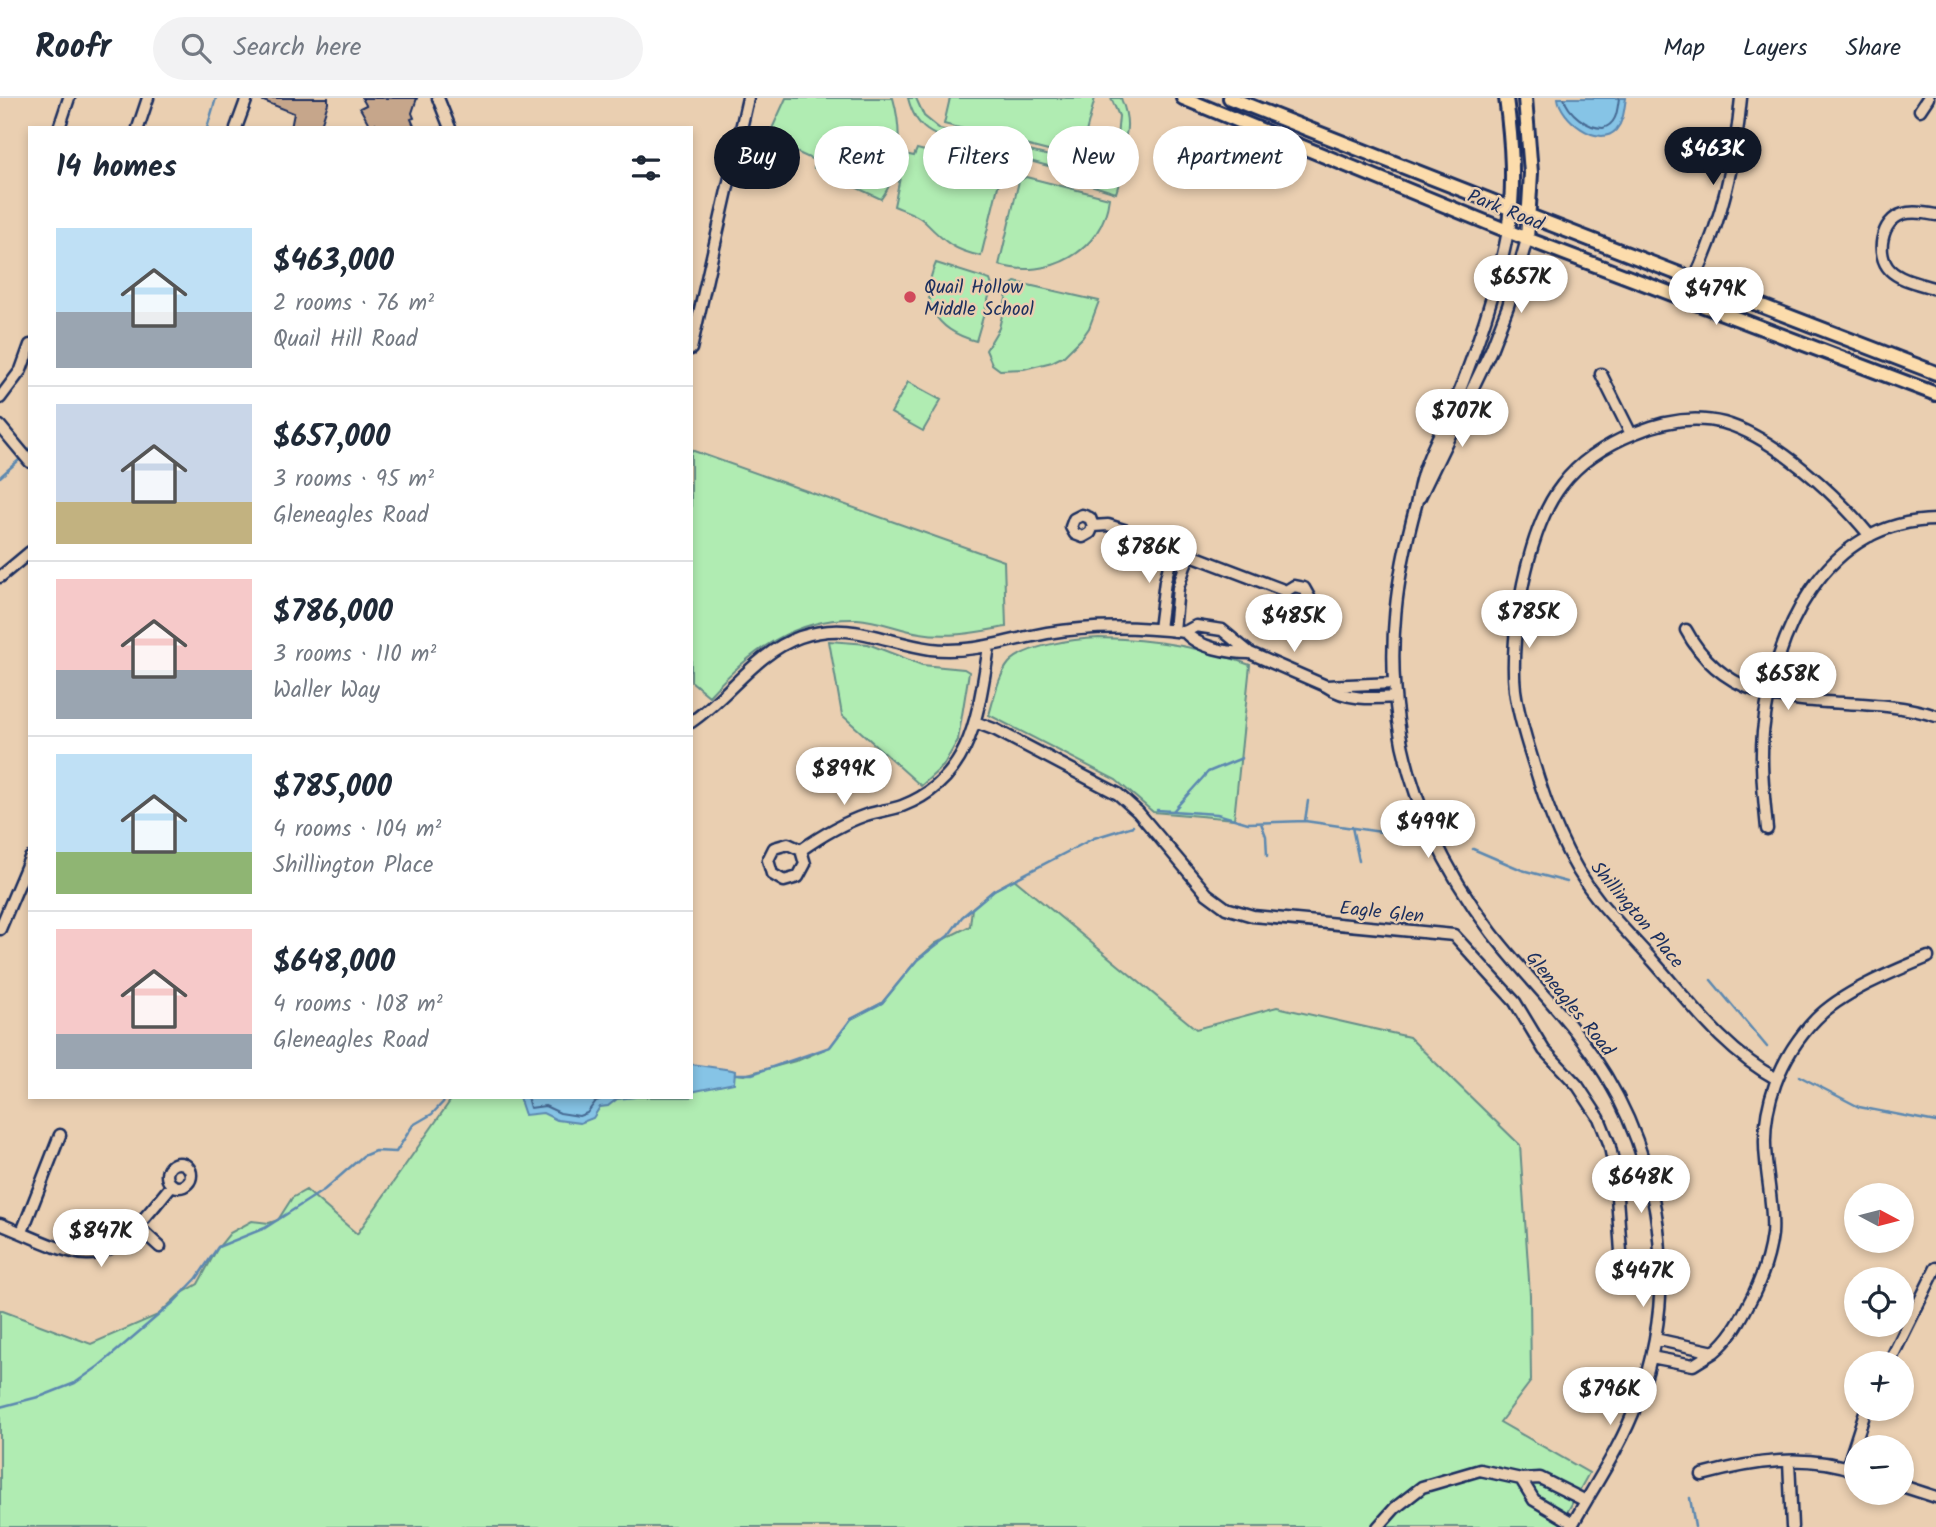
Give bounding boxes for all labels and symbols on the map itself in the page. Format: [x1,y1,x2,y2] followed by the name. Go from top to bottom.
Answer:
[1664,127,1762,187] pin: $463K
[1462,182,1548,240] street label: Park Road
[1472,256,1570,315] pin: $657K
[1667,268,1765,327] pin: $479K
[924,273,1034,325] place label: Quail Hollow Middle School
[902,289,918,305] marker: Quail Hollow Middle School
[1413,390,1511,449] pin: $707K
[1100,526,1198,585] pin: $786K
[1480,590,1578,650] pin: $785K
[1245,594,1343,654] pin: $485K
[1739,652,1837,712] pin: $658K
[795,748,893,807] pin: $899K
[1379,800,1477,860] pin: $499K
[1582,855,1691,976] street label: Shillington Place
[1338,894,1426,932] street label: Eagle Glen
[1517,945,1622,1064] street label: Gleneagles Road
[1592,1156,1690,1215] pin: $648K
[1844,1183,1914,1253] north arrow
[52,1210,150,1269] pin: $847K
[1594,1250,1692,1309] pin: $447K
[1561,1368,1659,1427] pin: $796K

